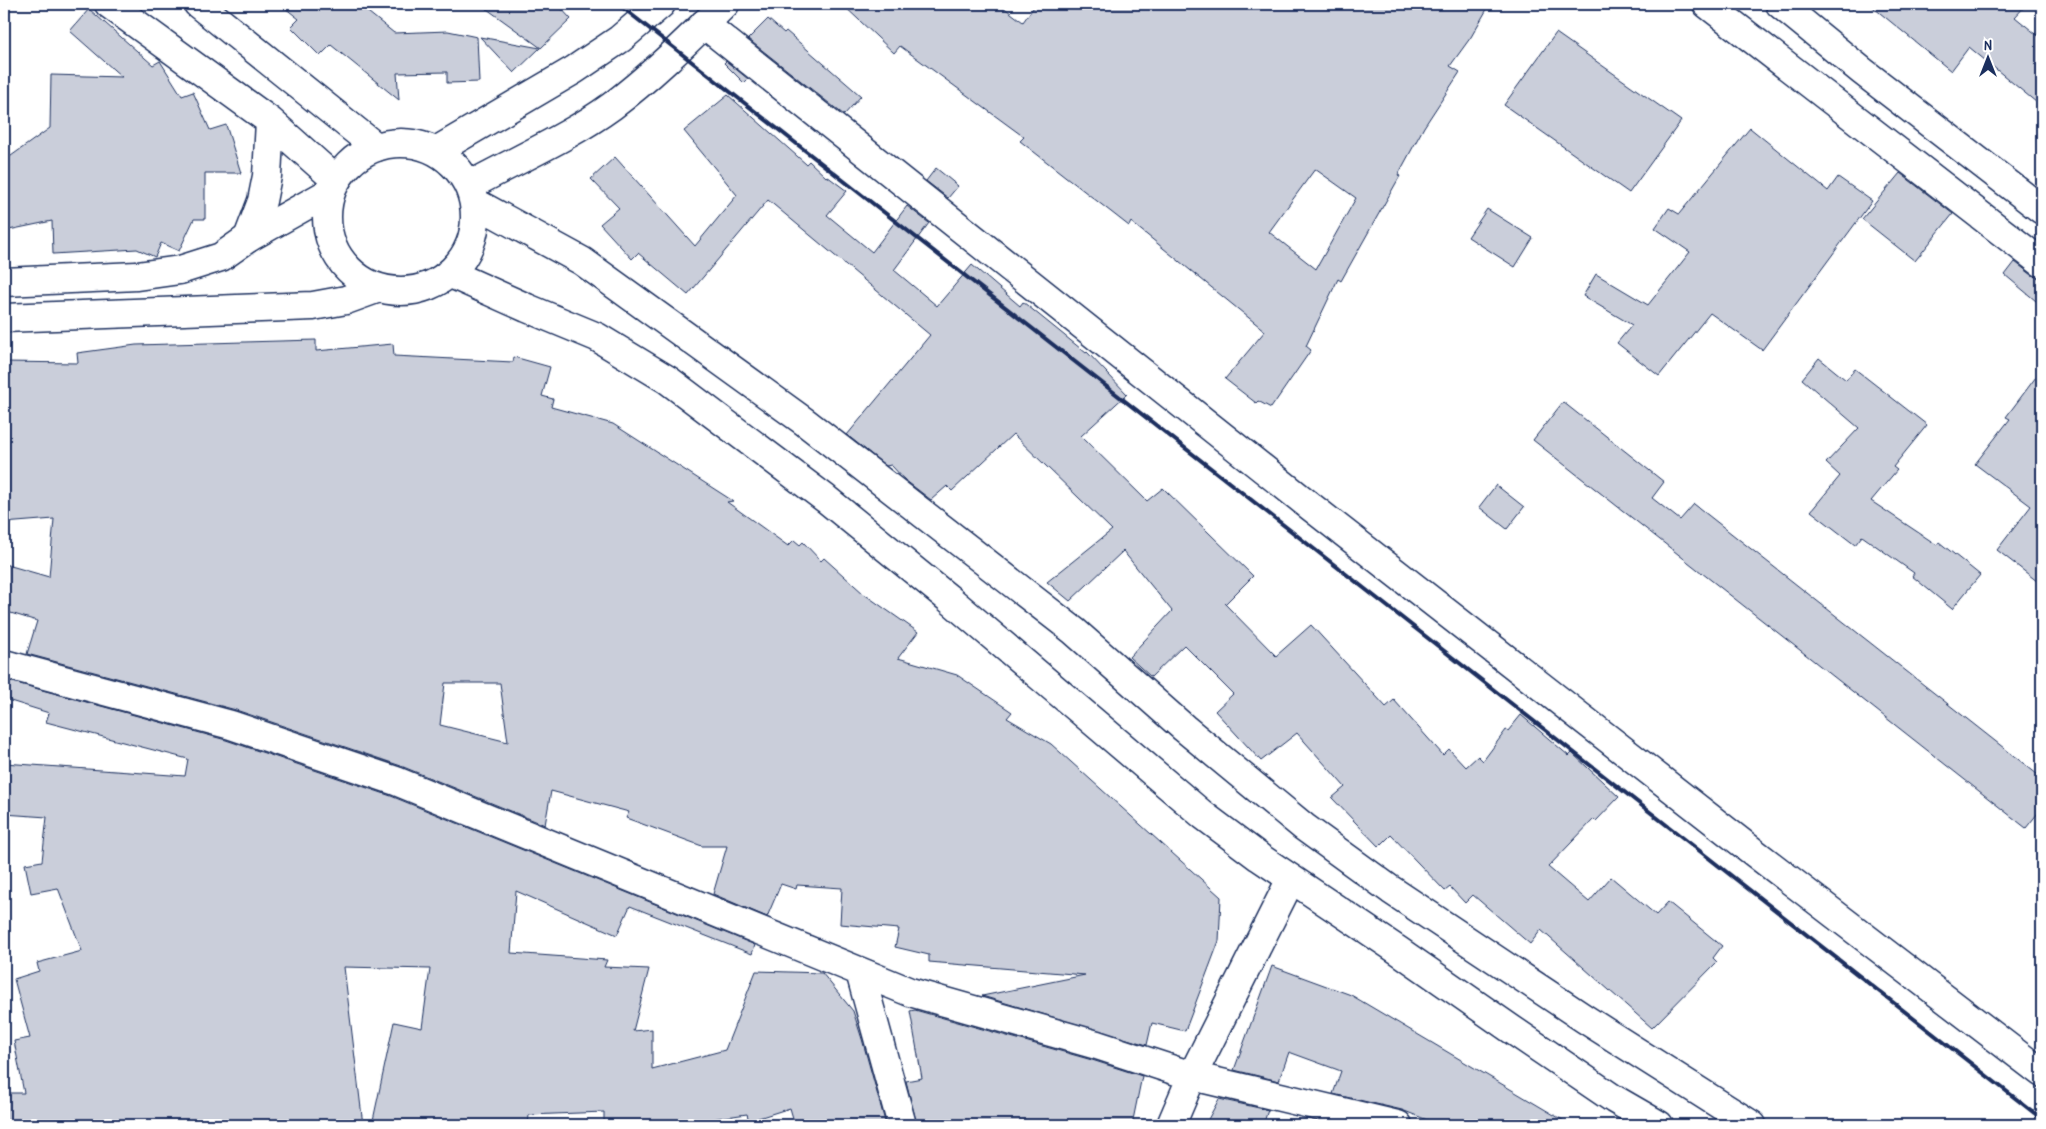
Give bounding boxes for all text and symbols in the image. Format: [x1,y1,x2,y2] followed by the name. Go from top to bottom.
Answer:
[1964,32,2014,82] north arrow
[1984,35,1992,54] text: N

